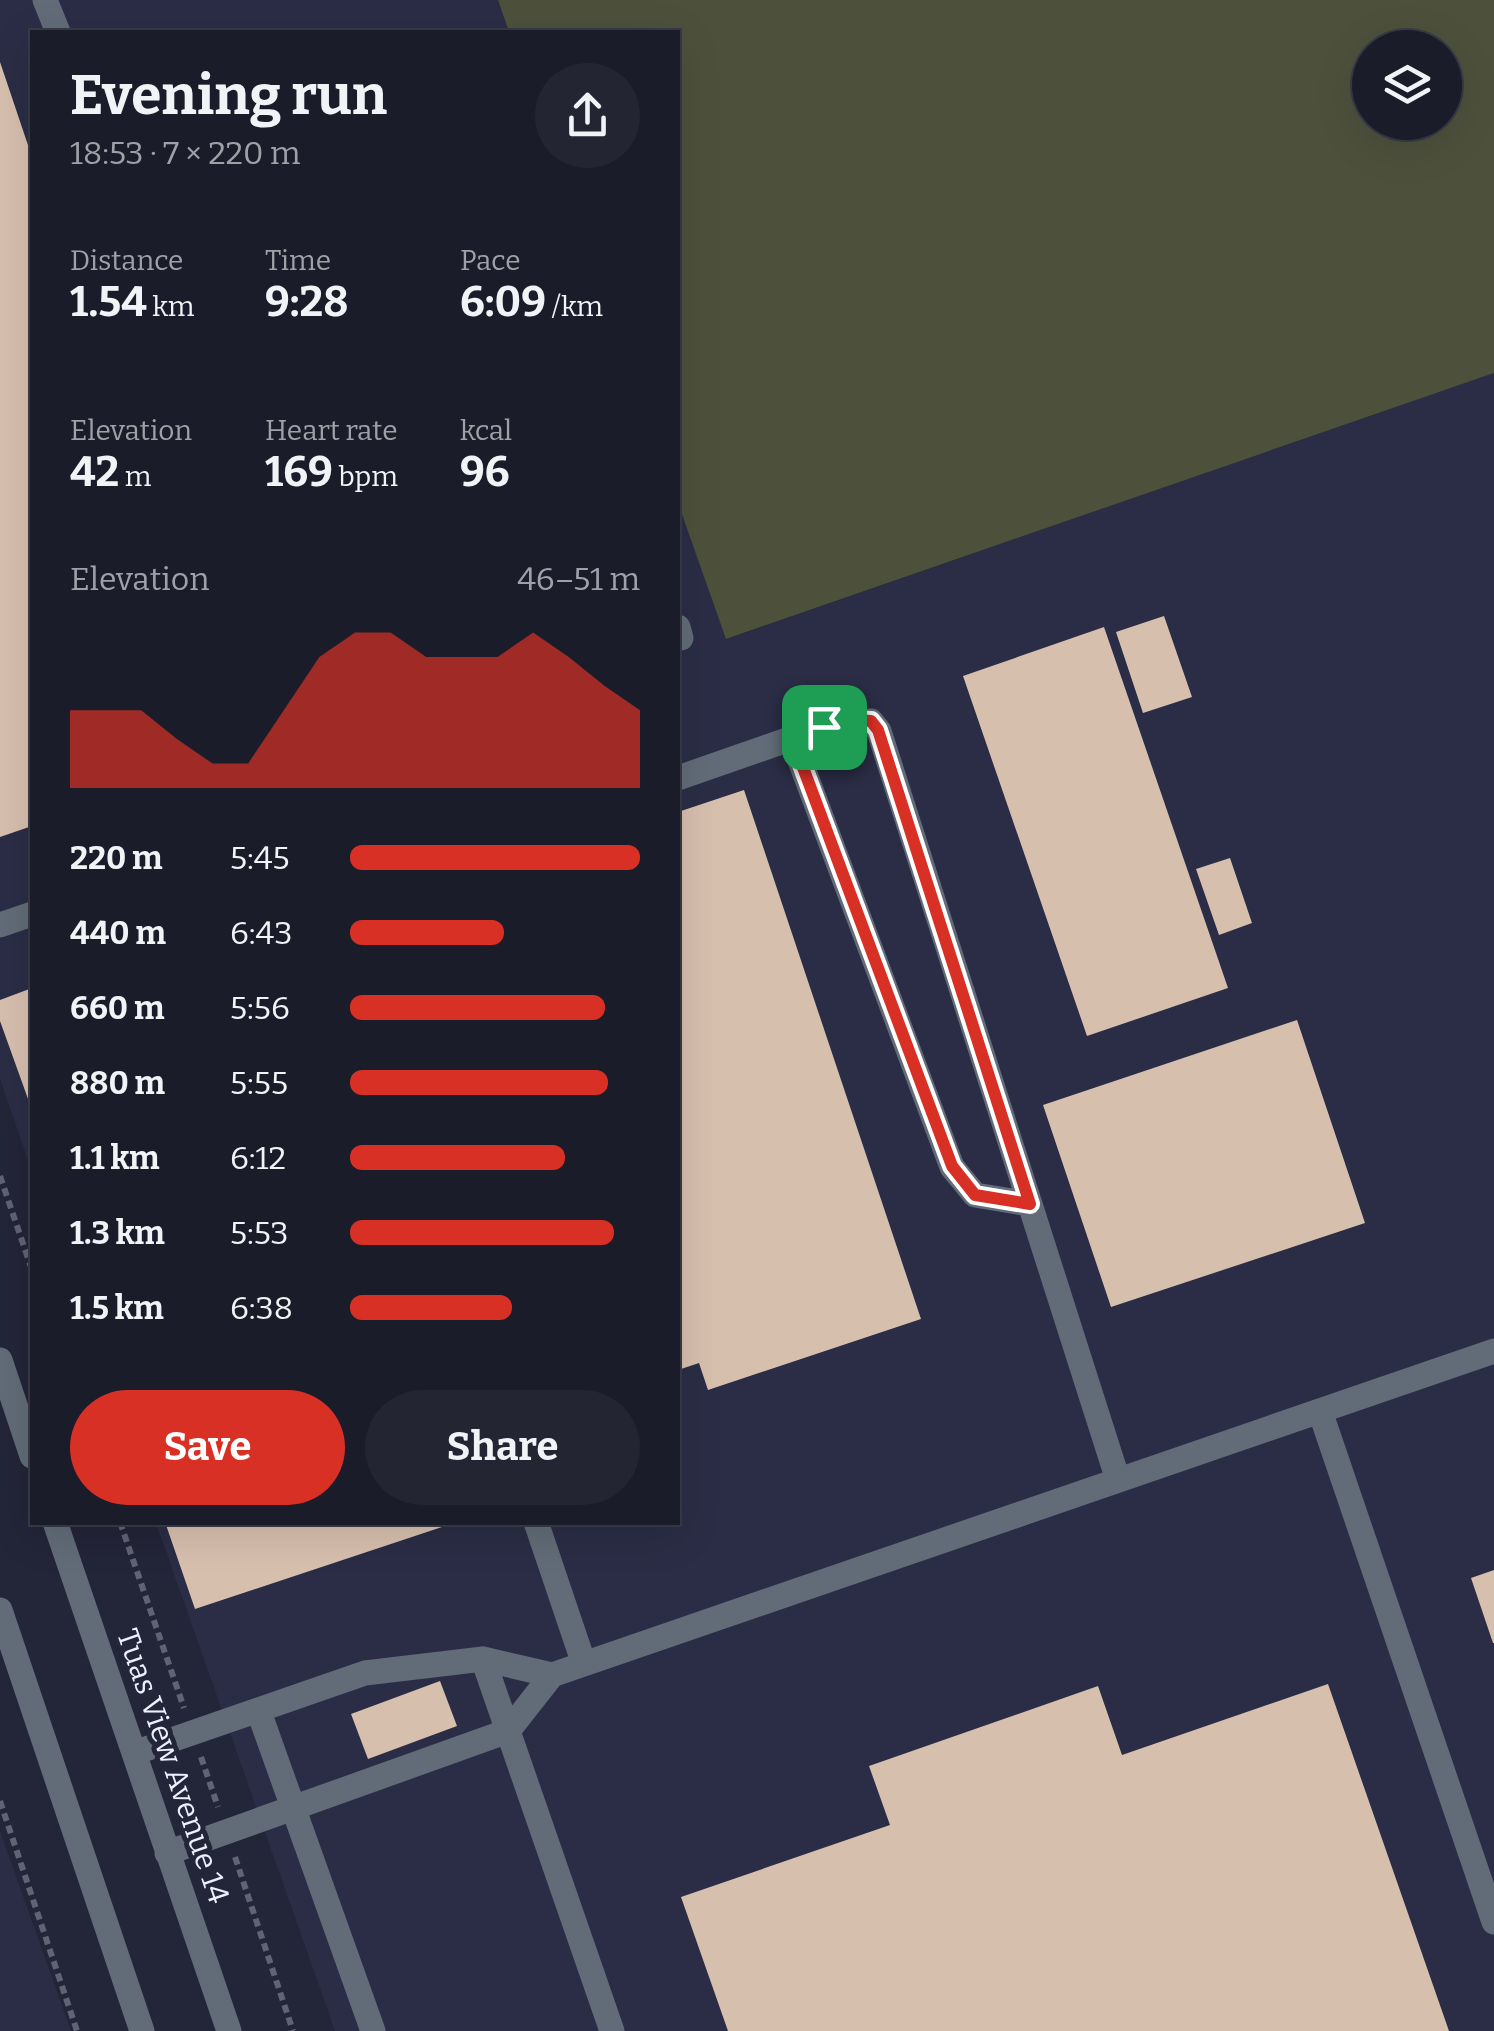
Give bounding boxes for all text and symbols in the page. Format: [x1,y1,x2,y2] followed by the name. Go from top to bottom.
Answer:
[1352,30,1462,140] map controls
[1352,30,1462,140] button: layers
[70,63,387,129] text: Evening run
[535,63,640,168] button: share
[70,134,300,172] text: 18:53 · 7 × 220 m
[70,244,183,277] text: Distance
[265,244,331,277] text: Time
[460,244,520,277] text: Pace
[70,277,147,327] text: 1.54
[265,277,349,327] text: 9:28
[460,277,546,327] text: 6:09
[147,290,195,323] text: km
[546,290,603,323] text: /km
[70,414,192,447] text: Elevation
[265,414,397,447] text: Heart rate
[460,414,512,447] text: kcal
[70,447,119,497] text: 42
[265,447,333,497] text: 169
[460,447,510,497] text: 96
[119,460,152,493] text: m
[333,460,398,493] text: bpm
[70,560,210,598] text: Elevation
[517,560,640,598] text: 46–51 m
[782,685,867,770] pin
[797,700,852,755] icon: arrive
[70,839,163,877] text: 220 m
[230,839,290,877] text: 5:45
[70,914,166,952] text: 440 m
[230,914,292,952] text: 6:43
[70,989,164,1027] text: 660 m
[230,989,290,1027] text: 5:56
[70,1064,165,1102] text: 880 m
[230,1064,288,1102] text: 5:55
[70,1139,160,1177] text: 1.1 km
[230,1139,286,1177] text: 6:12
[70,1214,165,1252] text: 1.3 km
[230,1214,288,1252] text: 5:53
[70,1289,164,1327] text: 1.5 km
[230,1289,293,1327] text: 6:38
[70,1390,345,1505] button: Save
[365,1390,640,1505] button: Share
[109,1624,237,1908] street label: Tuas View Avenue 14

